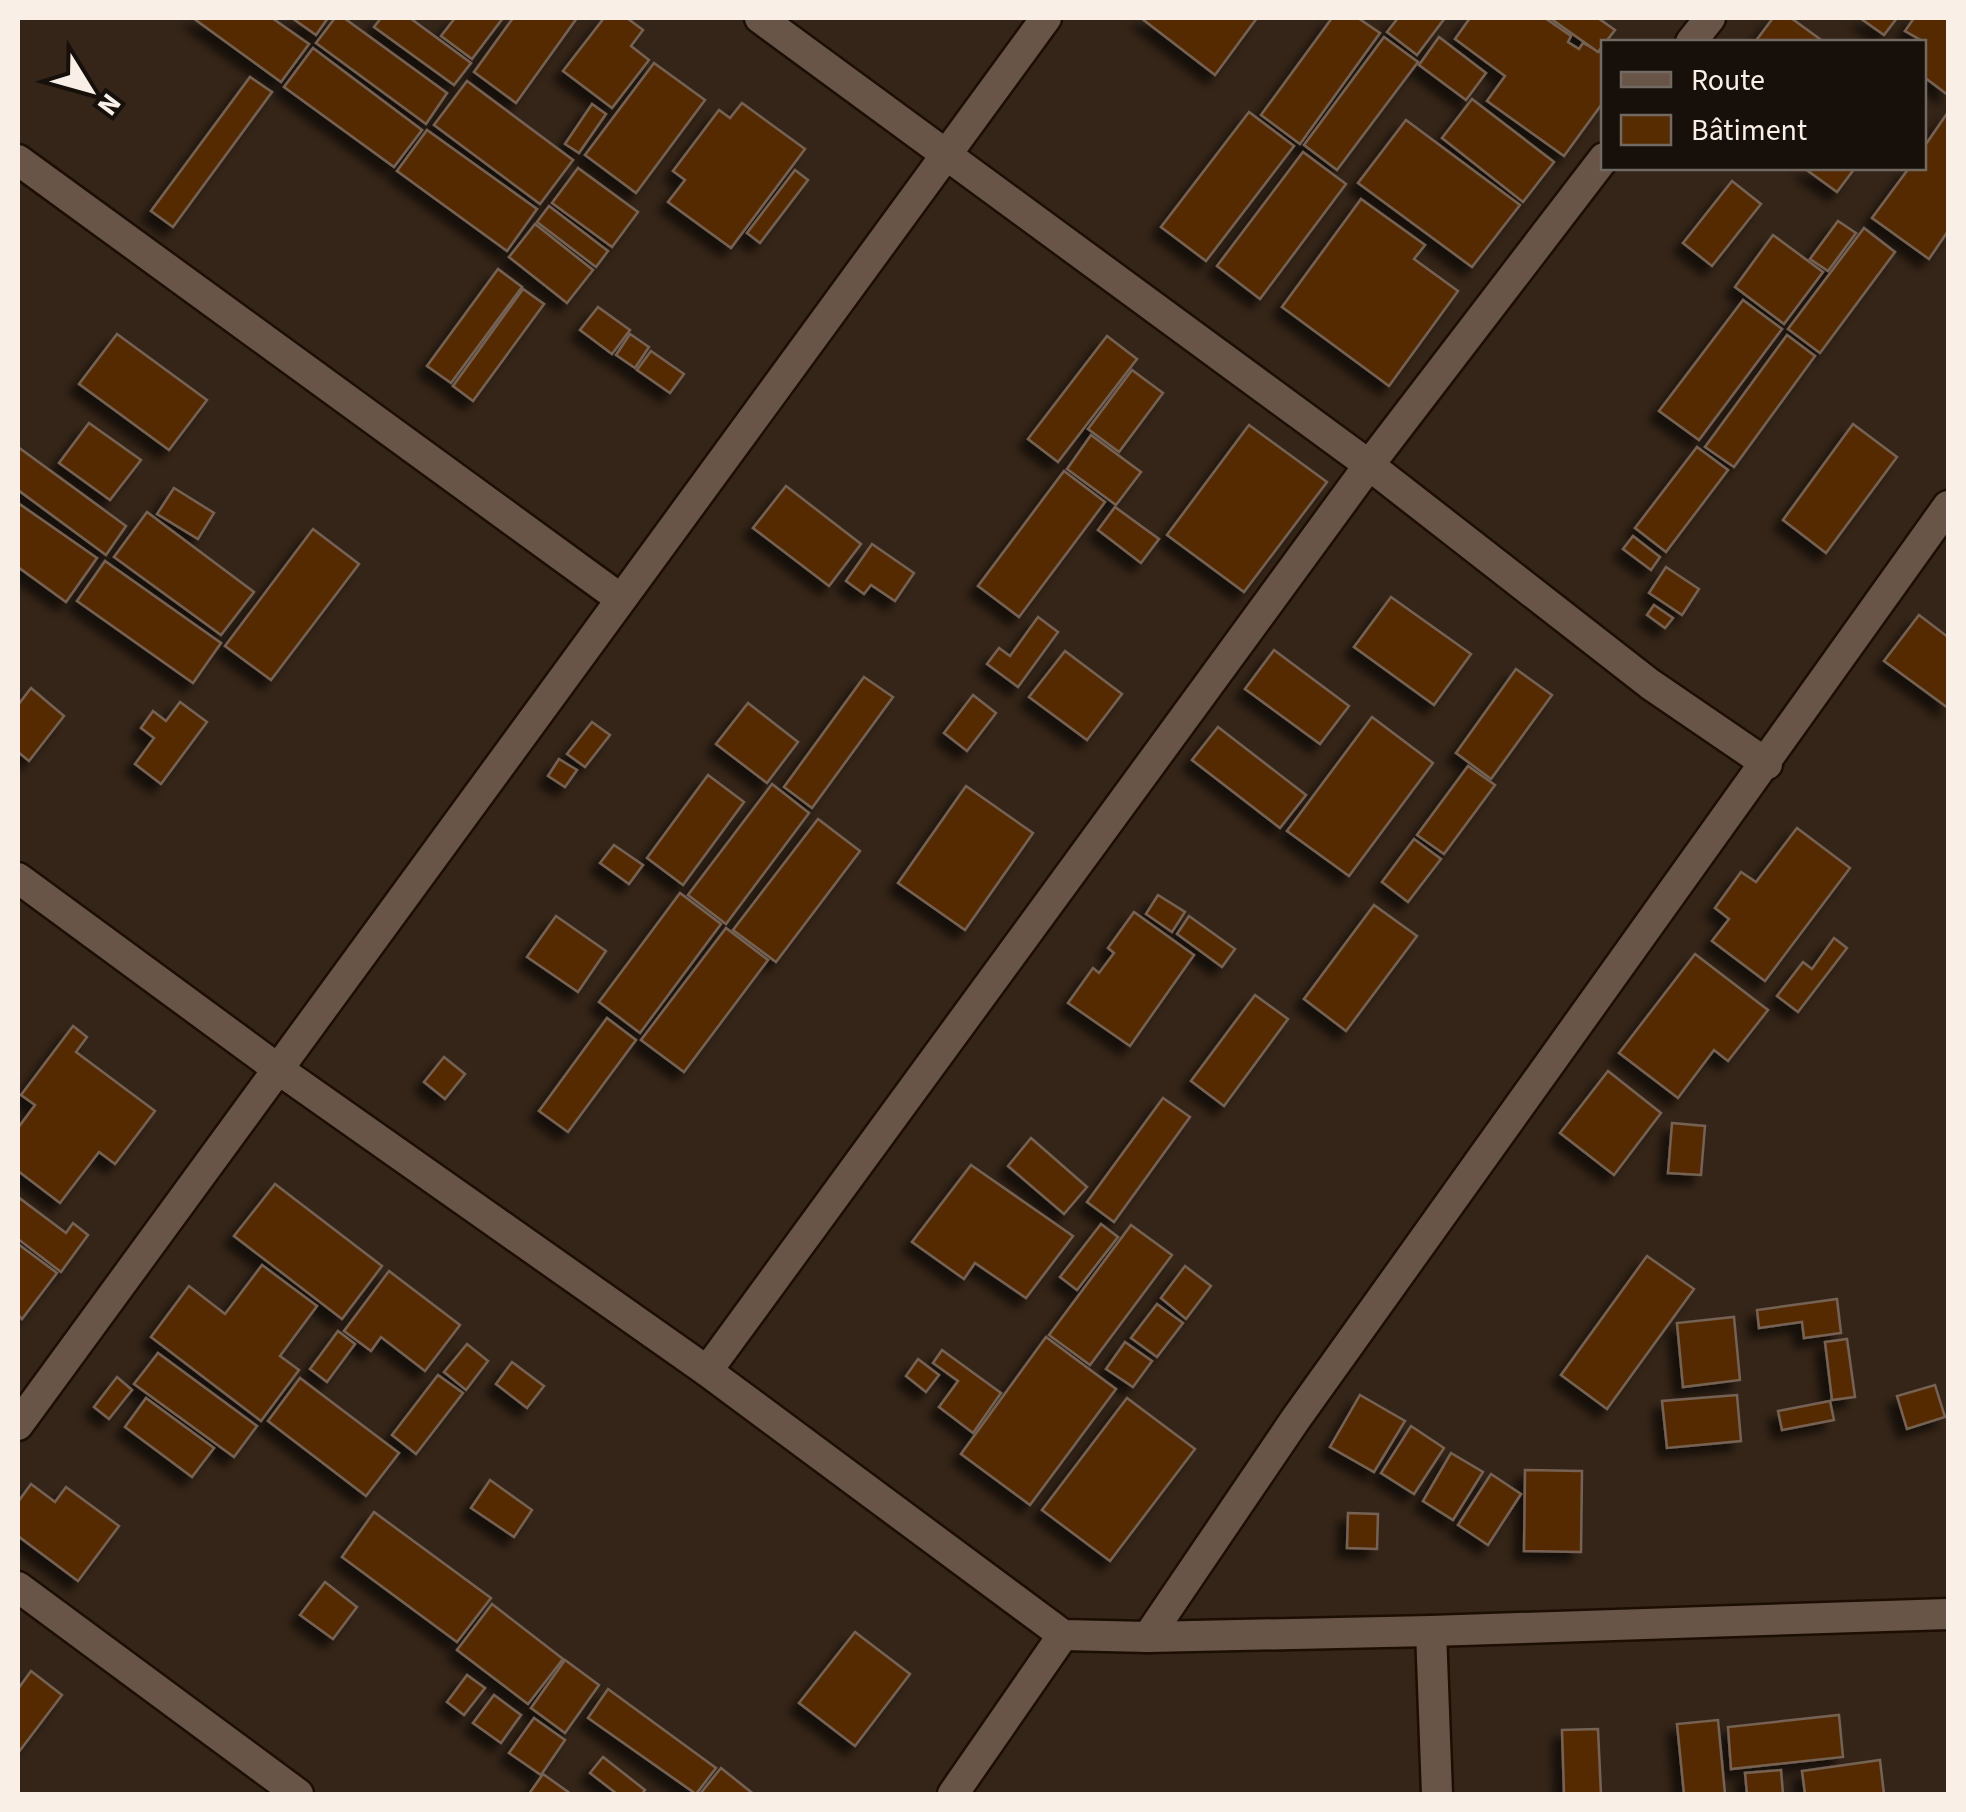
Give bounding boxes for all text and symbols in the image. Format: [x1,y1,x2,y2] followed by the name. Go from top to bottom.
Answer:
[40,40,140,140] north arrow
[1601,40,1926,170] legend
[1691,59,1765,102] text: Route
[88,85,131,124] text: N
[1691,109,1807,152] text: Bâtiment

